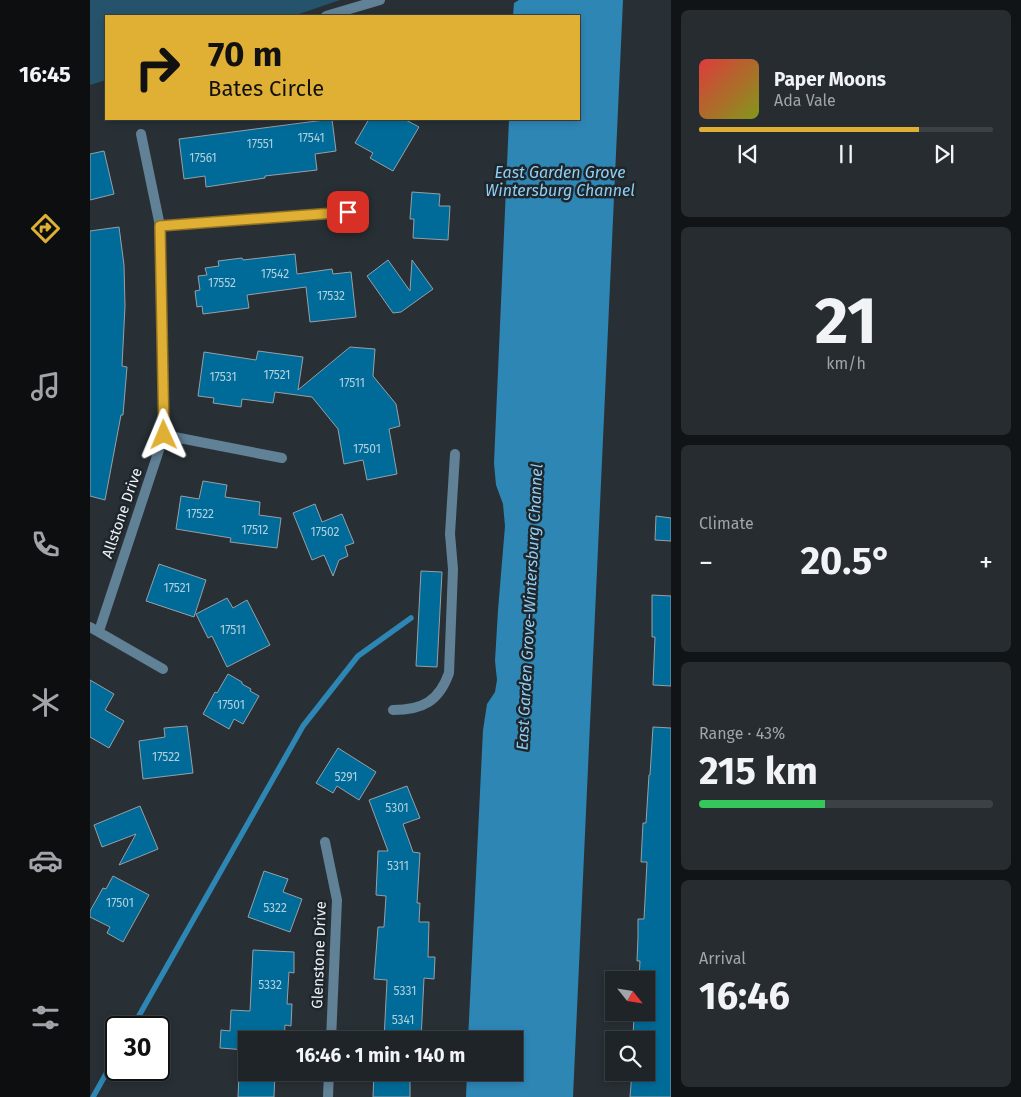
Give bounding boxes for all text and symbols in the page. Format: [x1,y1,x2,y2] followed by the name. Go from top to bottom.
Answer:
[208,33,282,75] text: 70 m
[125,35,190,100] icon: right
[19,61,71,88] text: 16:45
[774,68,886,91] text: Paper Moons
[208,75,324,102] text: Bates Circle
[774,91,836,110] text: Ada Vale
[297,131,325,145] house number: 17541
[247,137,273,151] house number: 17551
[734,140,762,168] icon: previous
[832,140,860,168] icon: pause
[930,140,958,168] icon: next
[189,151,217,165] house number: 17561
[485,163,635,200] water label: East Garden Grove Wintersburg Channel
[327,191,369,233] pin
[334,198,362,226] icon: arrive
[28,211,63,246] icon: directions
[261,267,289,281] house number: 17542
[208,276,236,290] house number: 17552
[815,282,877,360] text: 21
[317,289,345,303] house number: 17532
[826,354,866,373] text: km/h
[263,368,291,382] house number: 17521
[28,369,63,404] icon: music
[209,370,237,384] house number: 17531
[339,376,365,390] house number: 17511
[137,408,189,460] position arrow
[353,442,381,456] house number: 17501
[513,463,546,751] water label: East Garden Grove-Wintersburg Channel
[98,465,146,561] street label: Allstone Drive
[186,507,214,521] house number: 17522
[699,514,754,533] text: Climate
[242,523,268,537] house number: 17512
[311,525,339,539] house number: 17502
[28,527,63,562] icon: phone
[800,538,892,584] text: 20.5°
[699,546,713,579] text: −
[979,546,993,579] text: +
[163,581,191,595] house number: 17521
[220,623,246,637] house number: 17511
[28,685,63,720] icon: climate
[217,698,245,712] house number: 17501
[699,724,785,743] text: Range · 43%
[699,748,818,794] text: 215 km
[152,750,180,764] house number: 17522
[335,770,357,784] house number: 5291
[385,801,409,815] house number: 5301
[28,843,63,878] icon: car
[387,859,409,873] house number: 5311
[106,896,134,910] house number: 17501
[263,901,287,915] house number: 5322
[308,901,330,1009] street label: Glenstone Drive
[699,949,746,968] text: Arrival
[605,971,655,1021] north arrow
[605,971,655,1081] map controls
[699,973,790,1019] text: 16:46
[258,978,282,992] house number: 5332
[394,984,416,998] house number: 5331
[28,1000,63,1035] icon: filters
[392,1013,414,1027] house number: 5341
[105,1016,170,1081] speed limit sign: 30
[605,1031,655,1081] button: search
[296,1044,465,1067] text: 16:46 · 1 min · 140 m

